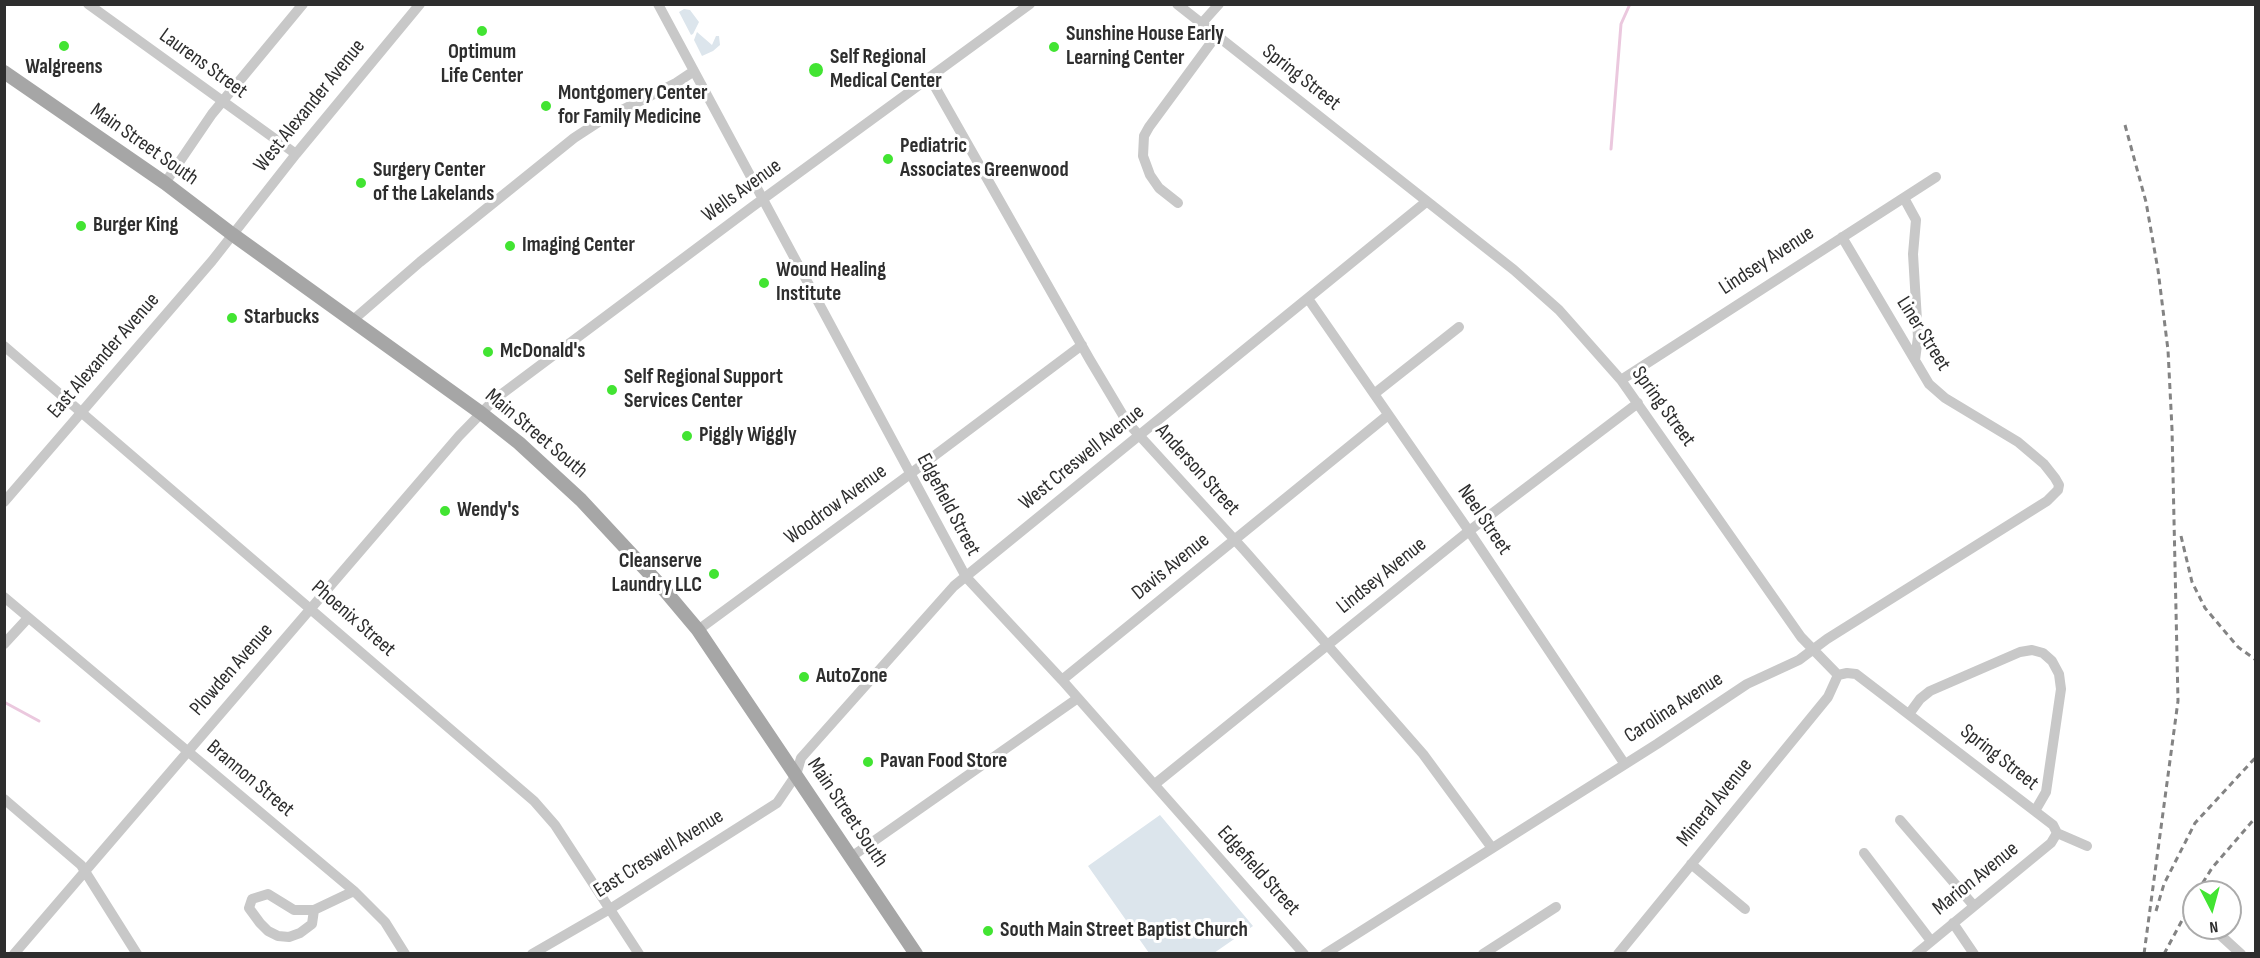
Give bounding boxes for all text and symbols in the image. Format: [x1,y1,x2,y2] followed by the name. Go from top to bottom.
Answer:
[1066,22,1224,72] place label: Sunshine House Early Learning Center
[154,24,252,104] street label: Laurens Street
[475,24,489,38] marker: Optimum Life Center
[249,35,371,177] street label: West Alexander Avenue
[57,39,71,53] marker: Walgreens
[441,40,523,90] place label: Optimum Life Center
[1047,40,1061,54] marker: Sunshine House Early Learning Center
[1257,40,1345,116] street label: Spring Street
[830,45,942,95] place label: Self Regional Medical Center
[25,55,103,81] place label: Walgreens
[807,61,825,79] marker: Self Regional Medical Center
[558,81,708,131] place label: Montgomery Center for Family Medicine
[85,98,203,192] street label: Main Street South
[539,99,553,113] marker: Montgomery Center for Family Medicine
[900,134,1069,184] place label: Pediatric Associates Greenwood
[881,152,895,166] marker: Pediatric Associates Greenwood
[697,154,787,228] street label: Wells Avenue
[373,158,494,208] place label: Surgery Center of the Lakelands
[354,176,368,190] marker: Surgery Center of the Lakelands
[93,213,178,239] place label: Burger King
[74,219,88,233] marker: Burger King
[1715,221,1819,301] street label: Lindsey Avenue
[522,233,635,259] place label: Imaging Center
[503,239,517,253] marker: Imaging Center
[776,258,886,308] place label: Wound Healing Institute
[757,276,771,290] marker: Wound Healing Institute
[43,288,165,424] street label: East Alexander Avenue
[1890,292,1956,376] street label: Liner Street
[244,305,319,331] place label: Starbucks
[225,311,239,325] marker: Starbucks
[500,339,585,365] place label: McDonald's
[481,345,495,359] marker: McDonald's
[1626,362,1700,452] street label: Spring Street
[624,365,783,415] place label: Self Regional Support Services Center
[605,383,619,397] marker: Self Regional Support Services Center
[480,384,592,484] street label: Main Street South
[1014,400,1150,516] street label: West Creswell Avenue
[1149,419,1245,521] street label: Anderson Street
[699,423,797,449] place label: Piggly Wiggly
[680,429,694,443] marker: Piggly Wiggly
[911,450,985,560] street label: Edgefield Street
[780,459,892,551] street label: Woodrow Avenue
[1451,480,1517,560] street label: Neel Street
[457,498,519,524] place label: Wendy's
[438,504,452,518] marker: Wendy's
[1127,528,1215,606] street label: Davis Avenue
[1332,532,1432,620] street label: Lindsey Avenue
[612,549,702,599] place label: Cleanserve Laundry LLC
[707,567,721,581] marker: Cleanserve Laundry LLC
[306,576,400,662] street label: Phoenix Street
[185,619,279,721] street label: Plowden Avenue
[816,664,888,690] place label: AutoZone
[1620,667,1728,749] street label: Carolina Avenue
[797,670,811,684] marker: AutoZone
[1955,720,2043,796] street label: Spring Street
[201,735,299,823] street label: Brannon Street
[880,749,1007,775] place label: Pavan Food Store
[801,754,893,872] street label: Main Street South
[1672,754,1758,852] street label: Mineral Avenue
[861,755,875,769] marker: Pavan Food Store
[590,804,728,904] street label: East Creswell Avenue
[1211,821,1305,921] street label: Edgefield Street
[1928,837,2024,921] street label: Marion Avenue
[2182,880,2242,940] north arrow
[2208,917,2219,936] text: N
[1000,918,1248,944] place label: South Main Street Baptist Church
[981,924,995,938] marker: South Main Street Baptist Church

